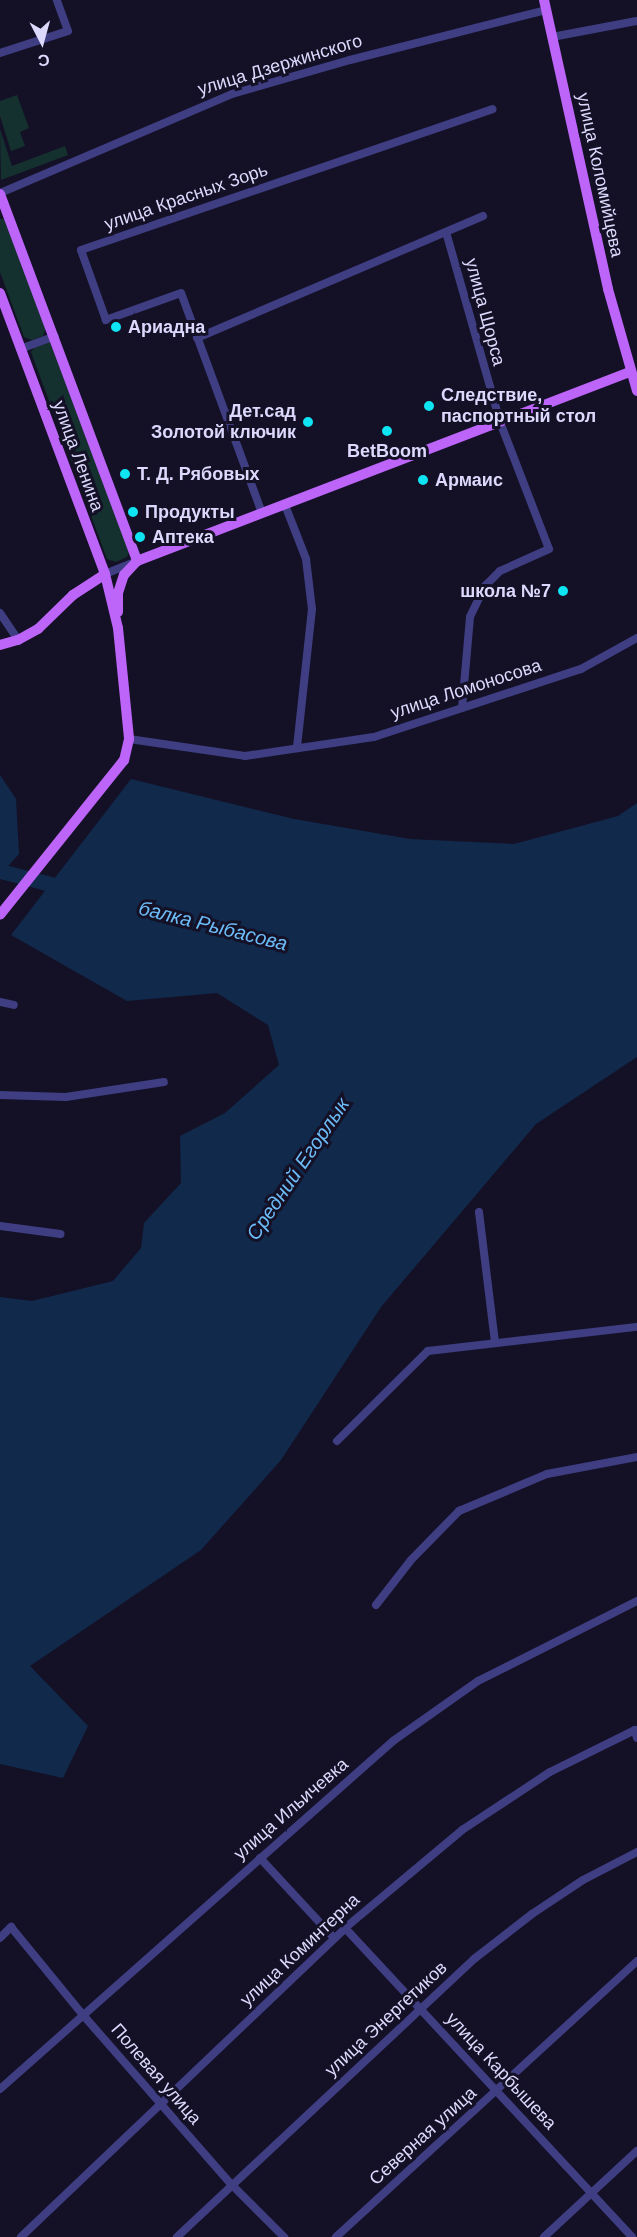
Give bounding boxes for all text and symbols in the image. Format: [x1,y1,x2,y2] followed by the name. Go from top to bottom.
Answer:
[12,12,72,72] north arrow
[195,30,365,100] street label: улица Дзержинского
[37,51,51,69] text: С
[572,91,628,259] street label: улица Коломийцева
[102,159,270,235] street label: улица Красных Зорь
[460,256,510,368] street label: улица Щорса
[128,316,205,338] place label: Ариадна
[109,320,123,334] marker: Ариадна
[441,385,596,428] place label: Следствие, паспортный стол
[48,398,108,514] street label: улица Ленина
[422,399,436,413] marker: Следствие, паспортный стол
[151,401,296,444] place label: Дет.сад Золотой ключик
[301,415,315,429] marker: Дет.сад Золотой ключик
[380,424,394,438] marker: BetBoom
[347,440,427,462] place label: BetBoom
[137,463,260,485] place label: Т. Д. Рябовых
[118,467,132,481] marker: Т. Д. Рябовых
[435,469,503,491] place label: Армаис
[416,473,430,487] marker: Армаис
[145,501,235,523] place label: Продукты
[126,505,140,519] marker: Продукты
[152,526,214,548] place label: Аптека
[133,530,147,544] marker: Аптека
[460,580,551,602] place label: школа №7
[556,584,570,598] marker: школа №7
[388,654,544,724] street label: улица Ломоносова
[136,896,290,956] water label: балка Рыбасова
[241,1093,355,1245] water label: Средний Егорлык
[229,1753,353,1865] street label: улица Ильичевка
[236,1889,364,2011] street label: улица Коминтерна
[321,1957,451,2081] street label: улица Энергетиков
[441,2008,561,2134] street label: улица Карбышева
[106,2019,206,2129] street label: Полевая улица
[365,2082,481,2190] street label: Северная улица

